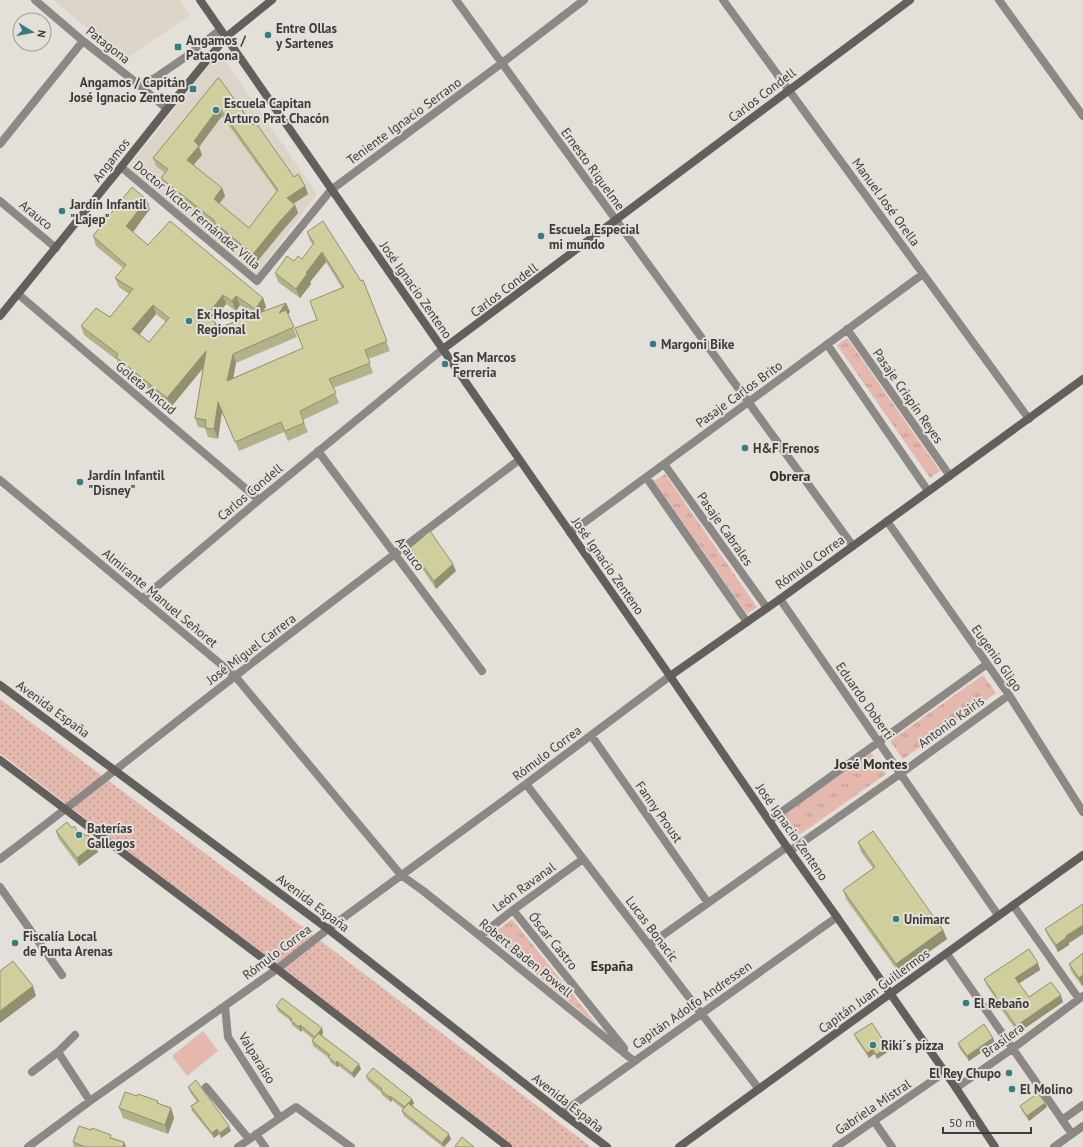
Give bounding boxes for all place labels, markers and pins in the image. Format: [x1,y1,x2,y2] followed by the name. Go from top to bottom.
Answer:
[275,20,337,52] place label: Entre Ollas y Sartenes
[263,30,273,40] marker: Entre Ollas y Sartenes
[186,32,247,64] place label: Angamos / Patagona
[173,42,183,52] marker: Angamos / Patagona
[68,74,185,106] place label: Angamos / Capitán José Ignacio Zenteno
[188,84,198,94] marker: Angamos / Capitán José Ignacio Zenteno
[224,95,329,127] place label: Escuela Capitan Arturo Prat Chacón
[211,105,221,115] marker: Escuela Capitan Arturo Prat Chacón
[69,196,147,228] place label: Jardín Infantil "Lajep"
[57,206,67,216] marker: Jardín Infantil "Lajep"
[549,221,639,253] place label: Escuela Especial mi mundo
[536,231,546,241] marker: Escuela Especial mi mundo
[197,306,260,338] place label: Ex Hospital Regional
[184,316,194,326] marker: Ex Hospital Regional
[661,336,735,353] place label: Margoni Bike
[648,339,658,349] marker: Margoni Bike
[453,349,517,381] place label: San Marcos Ferreria
[440,359,450,369] marker: San Marcos Ferreria
[753,440,820,457] place label: H&F Frenos
[740,443,750,453] marker: H&F Frenos
[87,467,165,499] place label: Jardín Infantil "Disney"
[75,477,85,487] marker: Jardín Infantil "Disney"
[87,820,135,852] place label: Baterías Gallegos
[74,830,84,840] marker: Baterías Gallegos
[904,911,950,928] place label: Unimarc
[891,914,901,924] marker: Unimarc
[23,928,113,960] place label: Fiscalía Local de Punta Arenas
[10,938,20,948] marker: Fiscalía Local de Punta Arenas
[974,995,1029,1012] place label: El Rebaño
[961,998,971,1008] marker: El Rebaño
[881,1037,944,1054] place label: Riki´s pizza
[868,1040,878,1050] marker: Riki´s pizza
[929,1065,1001,1082] place label: El Rey Chupo
[1004,1068,1014,1078] marker: El Rey Chupo
[1020,1081,1073,1098] place label: El Molino
[1007,1084,1017,1094] marker: El Molino

